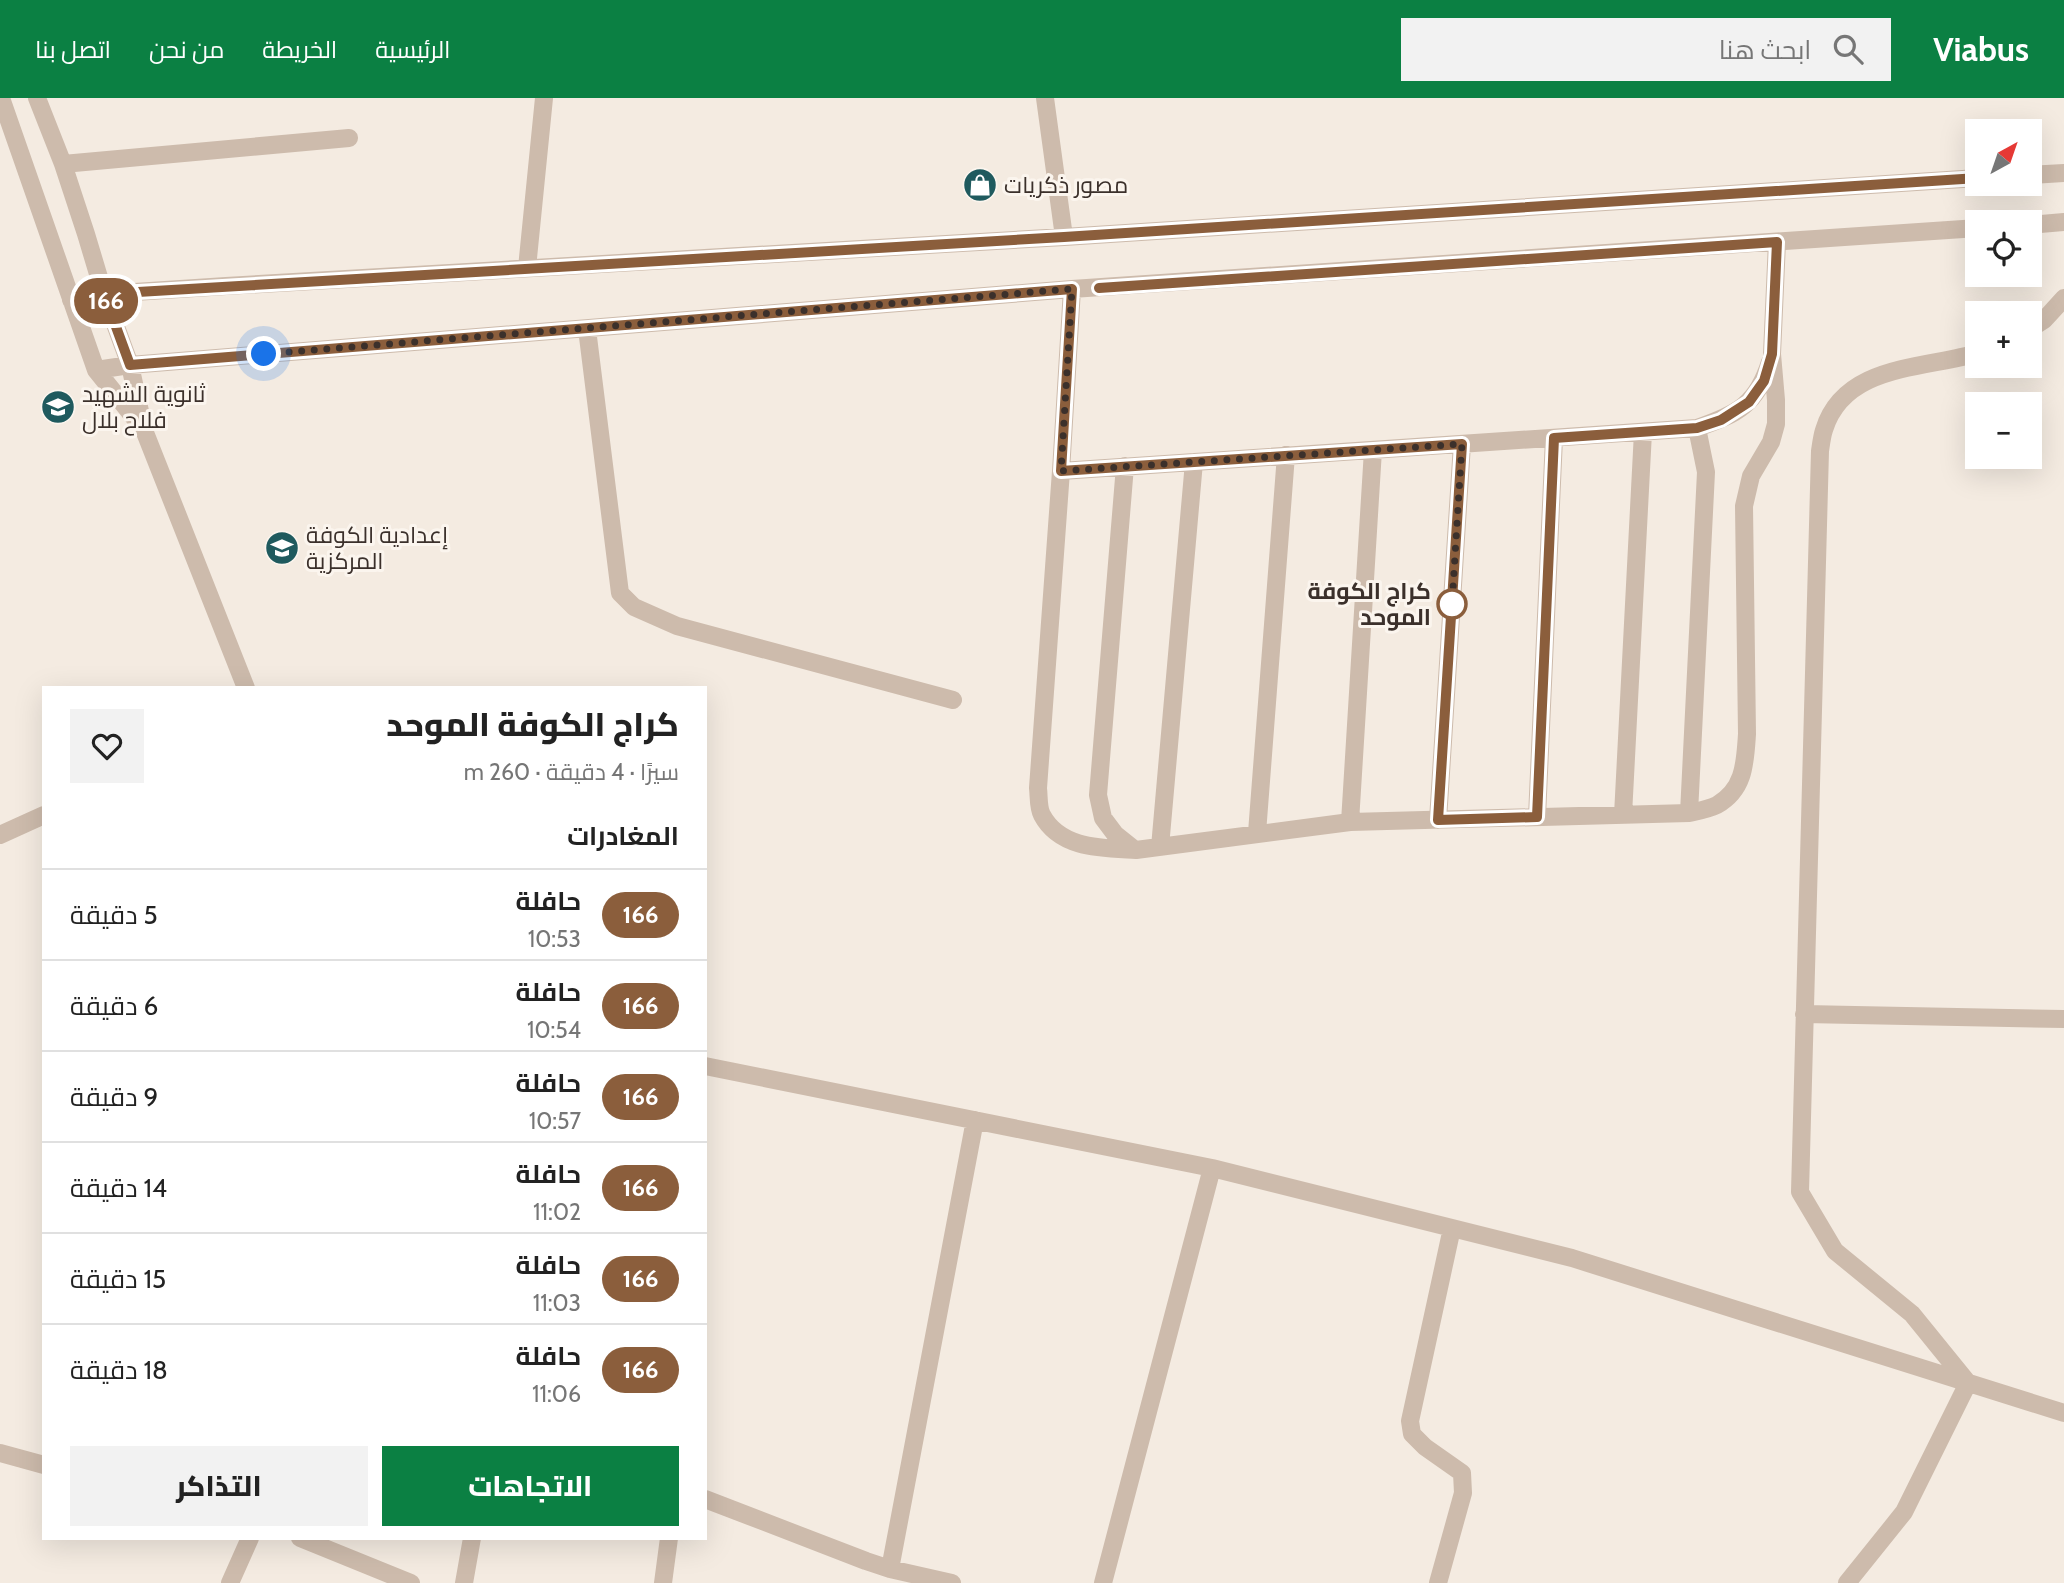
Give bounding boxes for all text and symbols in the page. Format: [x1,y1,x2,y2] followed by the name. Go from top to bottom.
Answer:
[1401,18,1891,81] search box
[1933,29,2029,69] text: Viabus
[1829,30,1867,68] icon: search
[1719,34,1811,66] text: ابحث هنا
[35,35,111,64] text: اتصل بنا
[149,35,224,64] text: من نحن
[262,35,337,64] text: الخريطة
[375,35,451,64] text: الرئيسية
[1965,119,2042,196] north arrow
[1965,119,2042,469] map controls
[961,166,999,204] shop icon: مصور ذكريات
[1004,171,1128,199] place label: مصور ذكريات
[1965,210,2042,287] button: locate
[66,278,146,324] line badge: 166
[88,286,124,315] text: 166
[1965,301,2042,378] button: +
[246,336,281,371] your location
[82,380,206,436] place label: ثانوية الشهيد فلاح بلال
[39,388,77,426] school or university icon: ثانوية الشهيد فلاح بلال
[1965,392,2042,469] button: −
[306,521,448,575] place label: إعدادية الكوفة المركزية
[263,529,301,567] school or university icon: إعدادية الكوفة المركزية
[1308,577,1431,631] place label: كراج الكوفة الموحد
[1437,589,1467,619] marker: كراج الكوفة الموحد
[386,704,679,744] text: كراج الكوفة الموحد
[70,709,144,783] button: heart
[464,758,679,786] text: سيرًا · 4 دقيقة · 260 m
[567,820,679,852] text: المغادرات
[516,885,581,917] text: حافلة
[70,899,158,931] text: 5 دقيقة
[623,900,658,929] text: 166
[528,925,581,953] text: 10:53
[516,976,581,1008] text: حافلة
[70,990,158,1022] text: 6 دقيقة
[623,991,658,1020] text: 166
[527,1016,581,1044] text: 10:54
[516,1067,581,1099] text: حافلة
[70,1081,158,1113] text: 9 دقيقة
[623,1082,658,1111] text: 166
[529,1107,581,1135] text: 10:57
[516,1158,581,1190] text: حافلة
[70,1172,167,1204] text: 14 دقيقة
[623,1173,658,1202] text: 166
[533,1198,581,1226] text: 11:02
[516,1249,581,1281] text: حافلة
[70,1263,166,1295] text: 15 دقيقة
[623,1264,658,1293] text: 166
[533,1289,581,1317] text: 11:03
[516,1340,581,1372] text: حافلة
[70,1354,168,1386] text: 18 دقيقة
[623,1355,658,1384] text: 166
[532,1380,581,1408] text: 11:06
[70,1446,368,1526] button: التذاكر
[382,1446,679,1526] button: الاتجاهات

